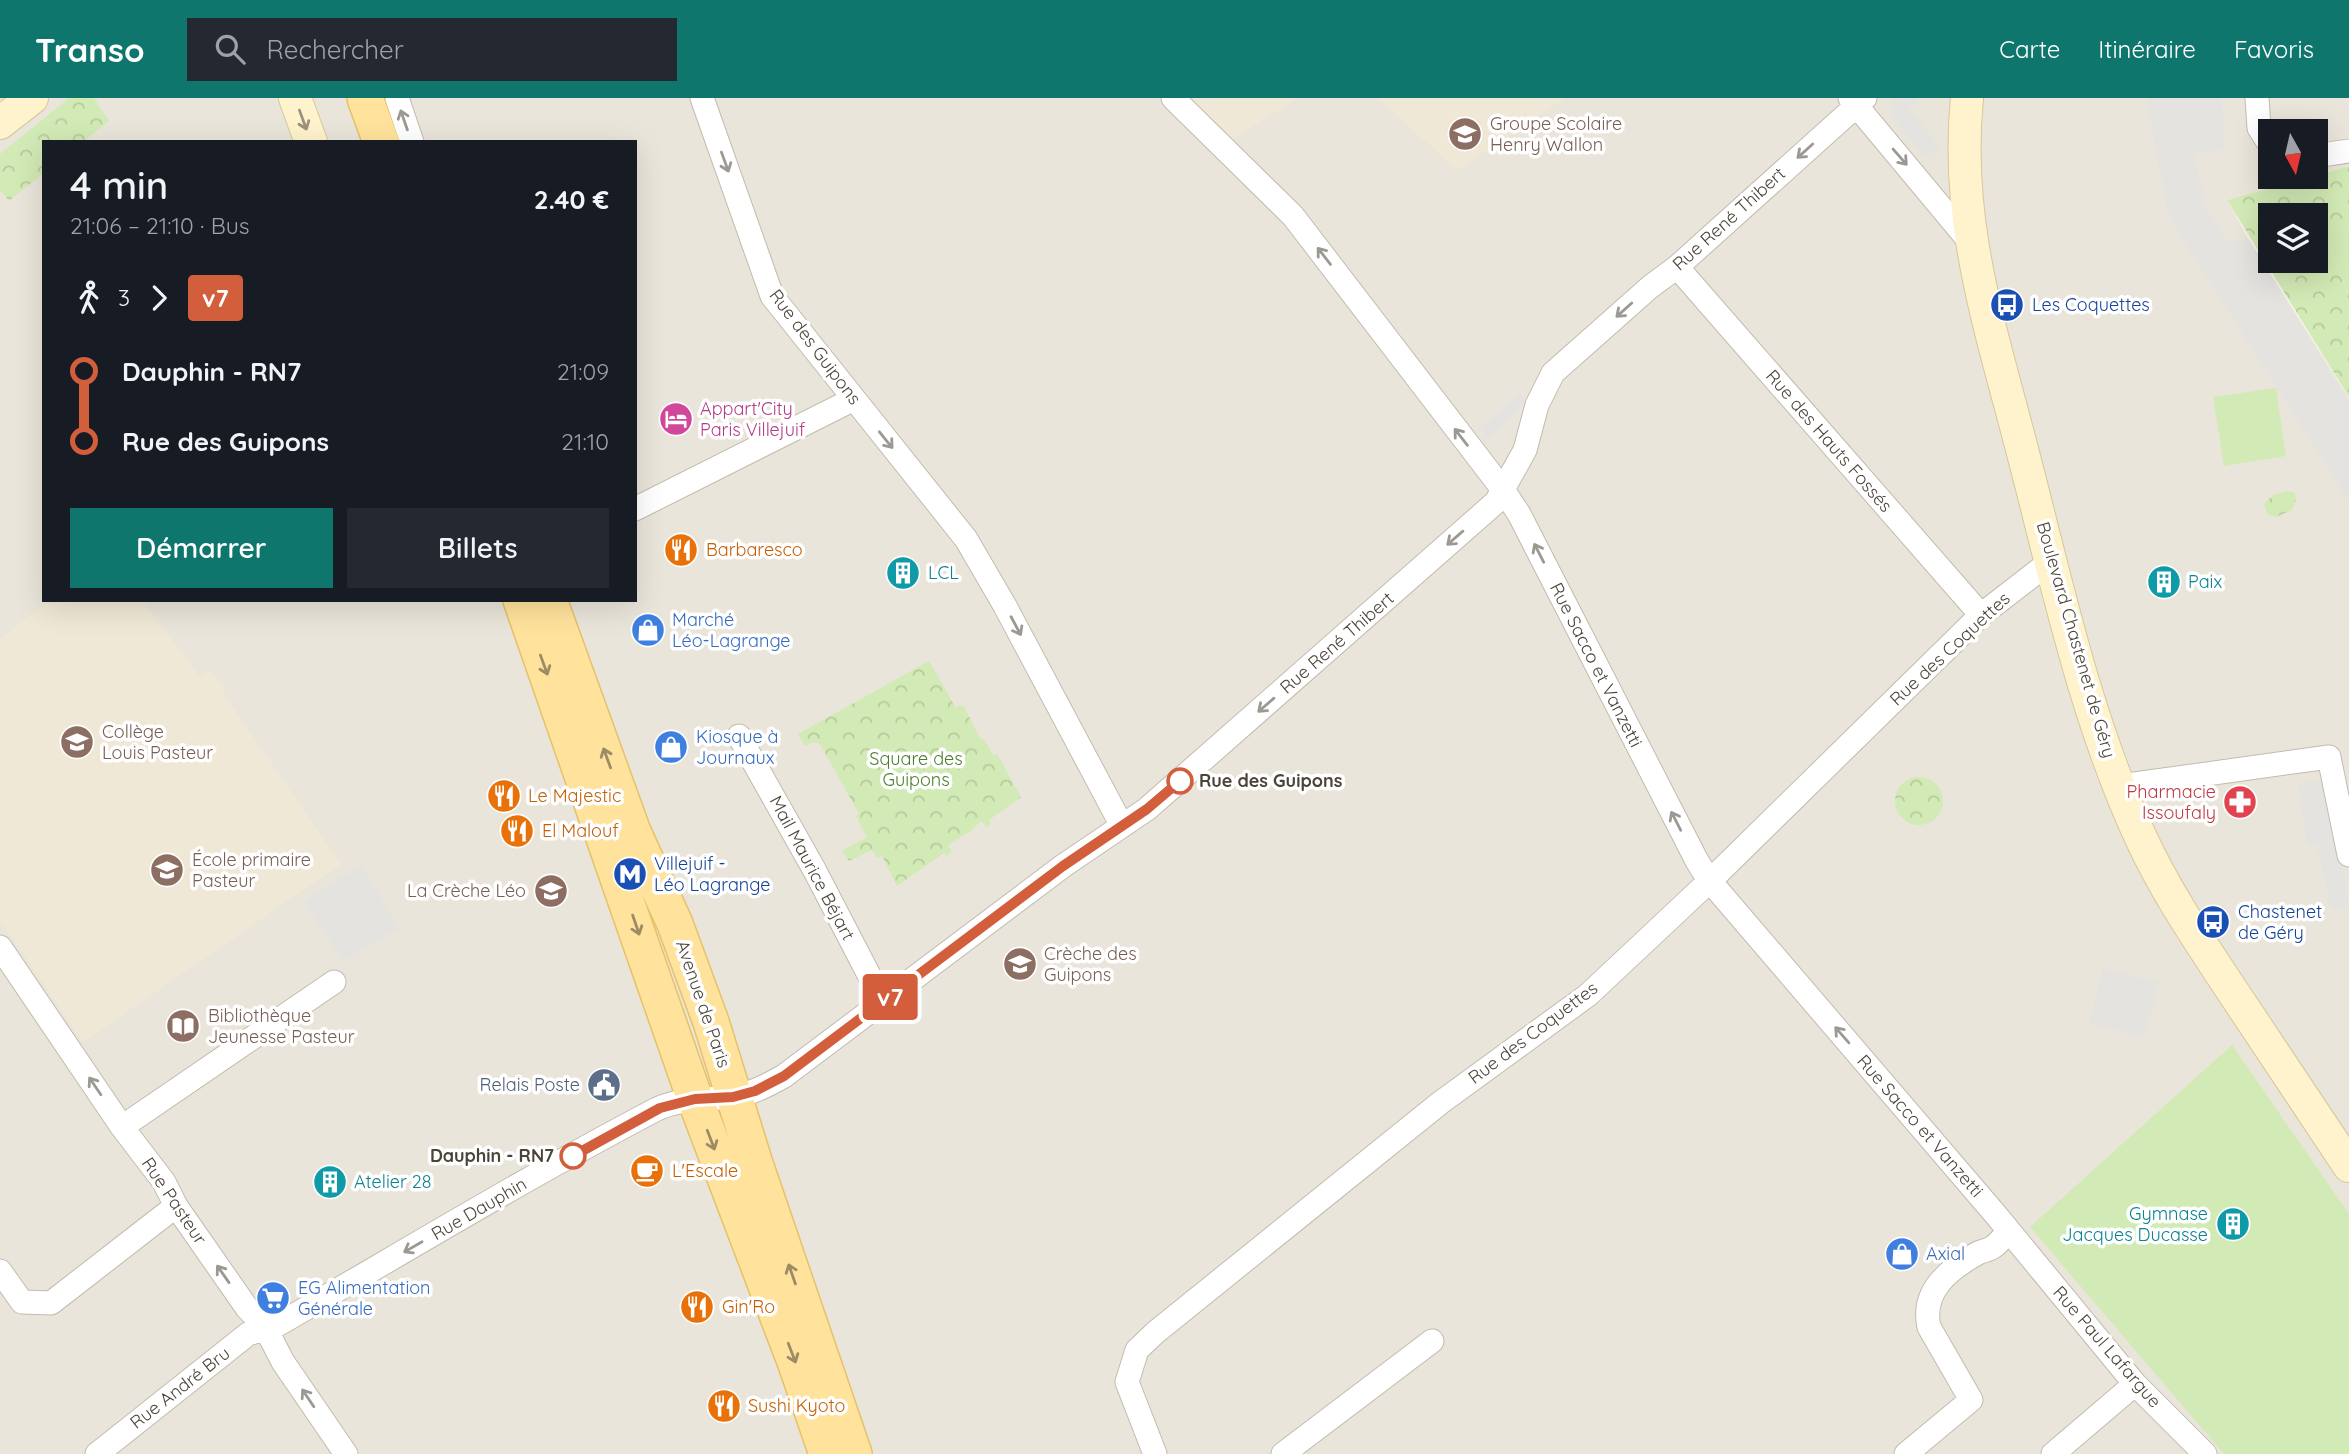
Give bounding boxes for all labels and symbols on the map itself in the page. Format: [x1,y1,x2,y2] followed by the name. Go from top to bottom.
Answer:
[297,108,310,130] one-way arrow
[397,109,410,131] one-way arrow
[1490,112,1622,156] place label: Groupe Scolaire Henry Wallon
[1446,115,1484,153] school or university icon: Groupe Scolaire Henry Wallon
[2258,119,2328,189] north arrow
[1796,143,1814,159] one-way arrow
[1892,148,1908,166] one-way arrow
[720,151,732,173] one-way arrow
[1667,162,1790,275] street label: Rue René Thibert
[1316,247,1331,266] one-way arrow
[764,284,866,409] street label: Rue des Guipons
[1988,286,2026,324] bus stop icon: Les Coquettes
[2032,293,2150,316] place label: Les Coquettes
[1615,302,1633,318] one-way arrow
[1761,365,1898,517] street label: Rue des Hauts Fossés
[700,397,806,441] place label: Appart'City Paris Villejuif
[657,400,695,438] hotel icon: Appart'City Paris Villejuif
[1454,428,1469,447] one-way arrow
[879,430,894,448] one-way arrow
[2032,519,2121,761] street label: Boulevard Chastenet de Géry
[1446,530,1464,546] one-way arrow
[662,531,700,569] restaurant icon: Barbaresco
[706,538,803,561] place label: Barbaresco
[1531,543,1545,564] one-way arrow
[884,554,922,592] building icon: LCL
[928,561,959,584] place label: LCL
[2145,563,2183,601] building icon: Paix
[2188,570,2222,593] place label: Paix
[1545,579,1648,751] street label: Rue Sacco et Vanzetti
[1275,587,1399,699] street label: Rue René Thibert
[1885,587,2015,710] street label: Rue des Coquettes
[672,608,790,652] place label: Marché Léo-Lagrange
[629,611,667,649] shop icon: Marché Léo-Lagrange
[1010,615,1023,636] one-way arrow
[539,653,551,675] one-way arrow
[1257,697,1275,713] one-way arrow
[102,720,213,764] place label: Collège Louis Pasteur
[58,723,96,761] school or university icon: Collège Louis Pasteur
[696,725,778,769] place label: Kiosque à Journaux
[652,728,690,766] shop icon: Kiosque à Journaux
[600,747,612,769] one-way arrow
[869,747,963,791] park label: Square des Guipons
[1167,768,1193,794] marker: Rue des Guipons
[1199,769,1343,792] place label: Rue des Guipons
[485,777,523,815] restaurant icon: Le Majestic
[2127,780,2216,824] place label: Pharmacie Issoufaly
[2221,783,2259,821] pharmacy icon: Pharmacie Issoufaly
[528,784,621,807] place label: Le Majestic
[765,792,860,944] street label: Mail Maurice Béjart
[1669,811,1682,832] one-way arrow
[498,812,536,850] restaurant icon: El Malouf
[542,819,619,842] place label: El Malouf
[192,848,311,892] place label: École primaire Pasteur
[148,851,186,889] school or university icon: École primaire Pasteur
[654,852,770,896] place label: Villejuif - Léo Lagrange
[611,855,649,893] metro station icon: Villejuif - Léo Lagrange
[532,872,570,910] school or university icon: La Crèche Léo
[407,879,526,902] place label: La Crèche Léo
[2238,900,2322,944] place label: Chastenet de Géry
[2194,903,2232,941] bus stop icon: Chastenet de Géry
[631,914,643,936] one-way arrow
[671,937,736,1071] street label: Avenue de Paris
[1044,942,1137,986] place label: Crèche des Guipons
[1001,945,1039,983] school or university icon: Crèche des Guipons
[858,974,922,1020] line badge: v7
[1463,976,1602,1089] street label: Rue des Coquettes
[208,1004,355,1048] place label: Bibliothèque Jeunesse Pasteur
[164,1007,202,1045] library icon: Bibliothèque Jeunesse Pasteur
[1834,1027,1850,1045] one-way arrow
[1852,1050,1989,1202] street label: Rue Sacco et Vanzetti
[585,1066,623,1104] public building icon: Relais Poste
[480,1073,580,1096] place label: Relais Poste
[88,1077,102,1096] one-way arrow
[705,1129,718,1151] one-way arrow
[560,1143,586,1169] marker: Dauphin - RN7
[430,1144,554,1167] place label: Dauphin - RN7
[628,1152,666,1190] cafe icon: L'Escale
[137,1153,212,1249] street label: Rue Pasteur
[672,1159,738,1182] place label: L'Escale
[311,1163,349,1201] building icon: Atelier 28
[354,1170,431,1193] place label: Atelier 28
[427,1172,531,1245] street label: Rue Dauphin
[2062,1202,2208,1246] place label: Gymnase Jacques Ducasse
[2214,1205,2252,1243] building icon: Gymnase Jacques Ducasse
[1883,1235,1921,1273] shop icon: Axial
[403,1241,424,1254] one-way arrow
[1926,1242,1965,1265] place label: Axial
[785,1263,797,1285] one-way arrow
[216,1265,230,1284] one-way arrow
[298,1276,431,1320] place label: EG Alimentation Générale
[254,1279,292,1317] supermarket icon: EG Alimentation Générale
[2048,1281,2167,1412] street label: Rue Paul Lafargue
[678,1288,716,1326] restaurant icon: Gin'Ro
[722,1295,775,1318] place label: Gin'Ro
[125,1341,234,1434] street label: Rue André Bru
[786,1341,799,1363] one-way arrow
[705,1387,743,1425] restaurant icon: Sushi Kyoto
[300,1389,315,1408] one-way arrow
[748,1394,845,1417] place label: Sushi Kyoto

